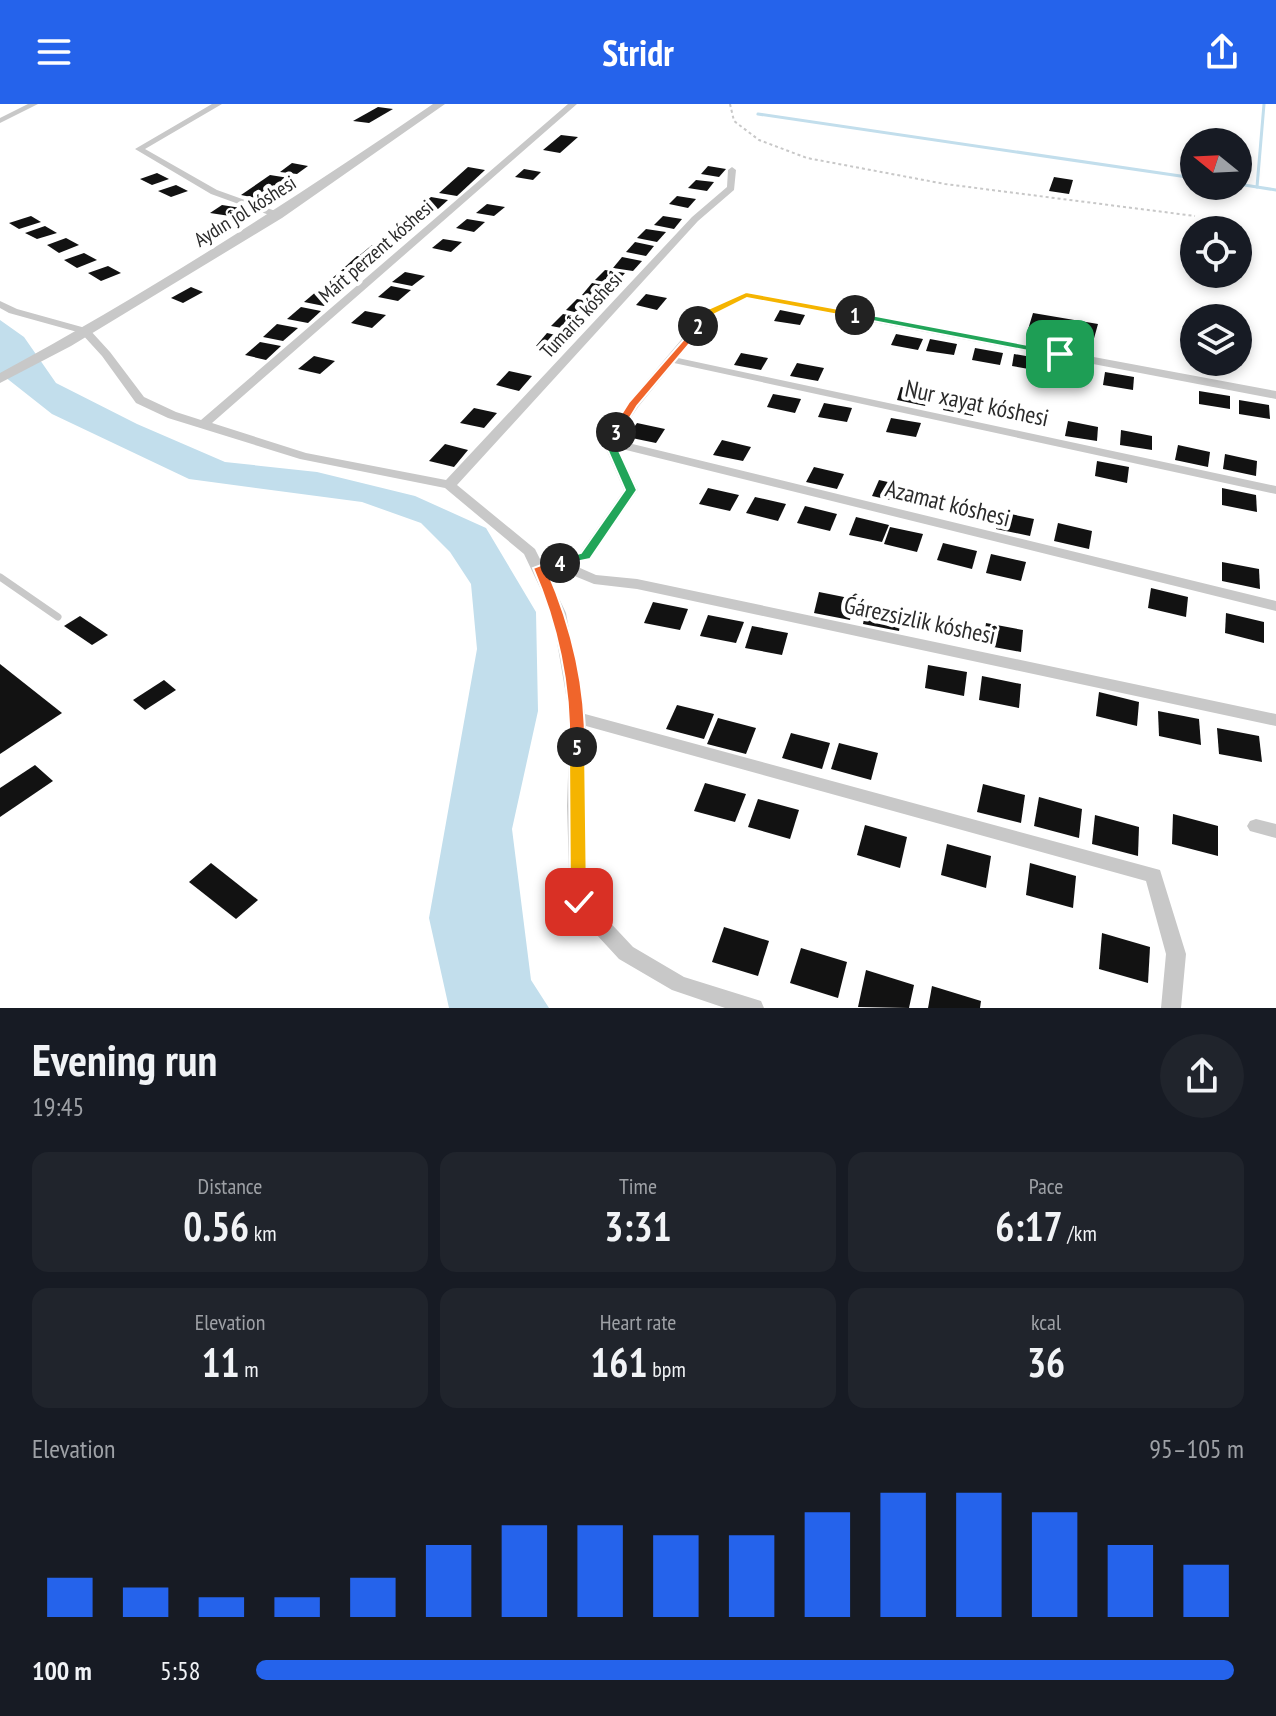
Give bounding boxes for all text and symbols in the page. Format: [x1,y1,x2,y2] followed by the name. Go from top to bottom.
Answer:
[602,29,674,76] text: Stridr
[32,30,76,74] icon: menu
[1200,30,1244,74] icon: share
[1180,128,1252,200] north arrow
[1180,128,1252,376] map controls
[189,169,301,253] street label: Aydın jol kóshesi
[313,194,439,308] street label: Márt perzent kóshesi
[1180,216,1252,288] button: locate
[534,266,628,364] street label: Tumaris kóshesi
[835,295,875,335] pin: 1
[850,301,860,329] text: 1
[1180,304,1252,376] button: layers
[678,306,718,346] pin: 2
[693,312,703,340] text: 2
[1026,320,1094,388] pin
[1038,332,1082,376] icon: arrive
[902,373,1052,433] street label: Nur xayat kóshesi
[596,412,636,452] pin: 3
[611,418,621,446] text: 3
[882,473,1014,533] street label: Azamat kóshesi
[540,543,580,583] pin: 4
[555,549,565,577] text: 4
[841,589,999,651] street label: Ǵárezsizlik kóshesi
[557,727,597,767] pin: 5
[572,733,582,761] text: 5
[545,868,613,936] pin
[557,880,601,924] icon: check
[32,1031,217,1088] text: Evening run
[1160,1034,1244,1118] button: share
[32,1090,84,1123] text: 19:45
[198,1172,262,1200] text: Distance
[619,1172,657,1200] text: Time
[1029,1172,1063,1200] text: Pace
[183,1200,249,1252] text: 0.56
[604,1200,672,1252] text: 3:31
[995,1200,1063,1252] text: 6:17
[249,1219,277,1247] text: km
[1063,1219,1097,1247] text: /km
[195,1308,265,1336] text: Elevation
[600,1308,676,1336] text: Heart rate
[1031,1308,1061,1336] text: kcal
[201,1336,240,1388] text: 11
[590,1336,648,1388] text: 161
[1027,1336,1065,1388] text: 36
[240,1355,259,1383] text: m
[648,1355,686,1383] text: bpm
[32,1432,115,1465] text: Elevation
[1149,1432,1244,1465] text: 95–105 m
[32,1654,92,1687] text: 100 m
[160,1654,200,1687] text: 5:58

